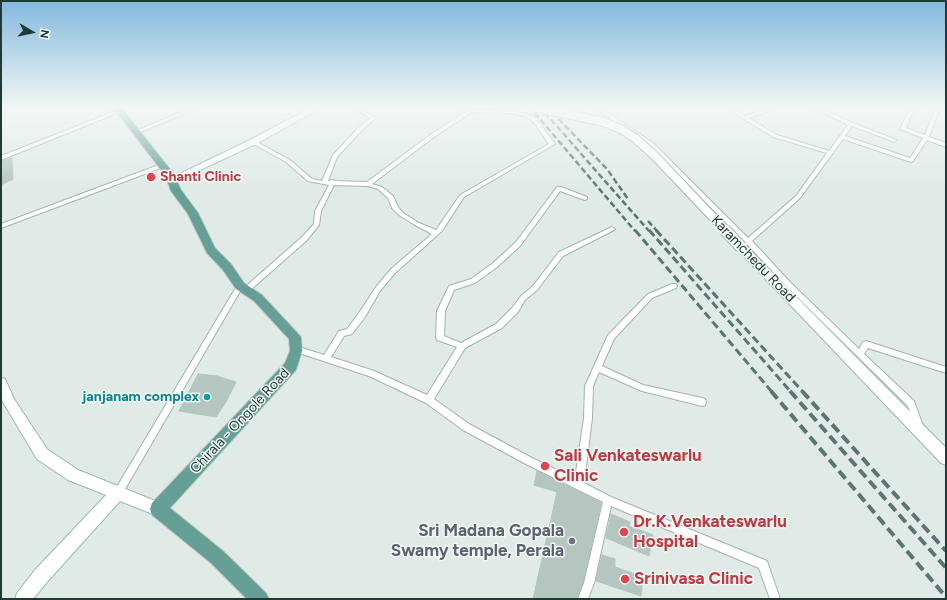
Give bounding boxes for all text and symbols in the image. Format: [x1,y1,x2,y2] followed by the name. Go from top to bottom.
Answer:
[12,12,52,52] north arrow
[37,29,51,39] text: N
[160,169,241,185] place label: Shanti Clinic
[145,171,157,183] marker: Shanti Clinic
[707,212,799,306] street label: Karamchedu Road
[187,365,293,477] street label: Chirala - Ongole Road
[82,389,199,405] place label: janjanam complex
[202,392,212,402] marker: janjanam complex
[554,446,702,486] place label: Sali Venkateswarlu Clinic
[539,460,551,472] marker: Sali Venkateswarlu Clinic
[633,512,787,552] place label: Dr.K.Venkateswarlu Hospital
[391,521,564,561] place label: Sri Madana Gopala Swamy temple, Perala
[618,526,630,538] marker: Dr.K.Venkateswarlu Hospital
[567,536,577,546] marker: Sri Madana Gopala Swamy temple, Perala
[634,569,753,589] place label: Srinivasa Clinic
[619,573,631,585] marker: Srinivasa Clinic

